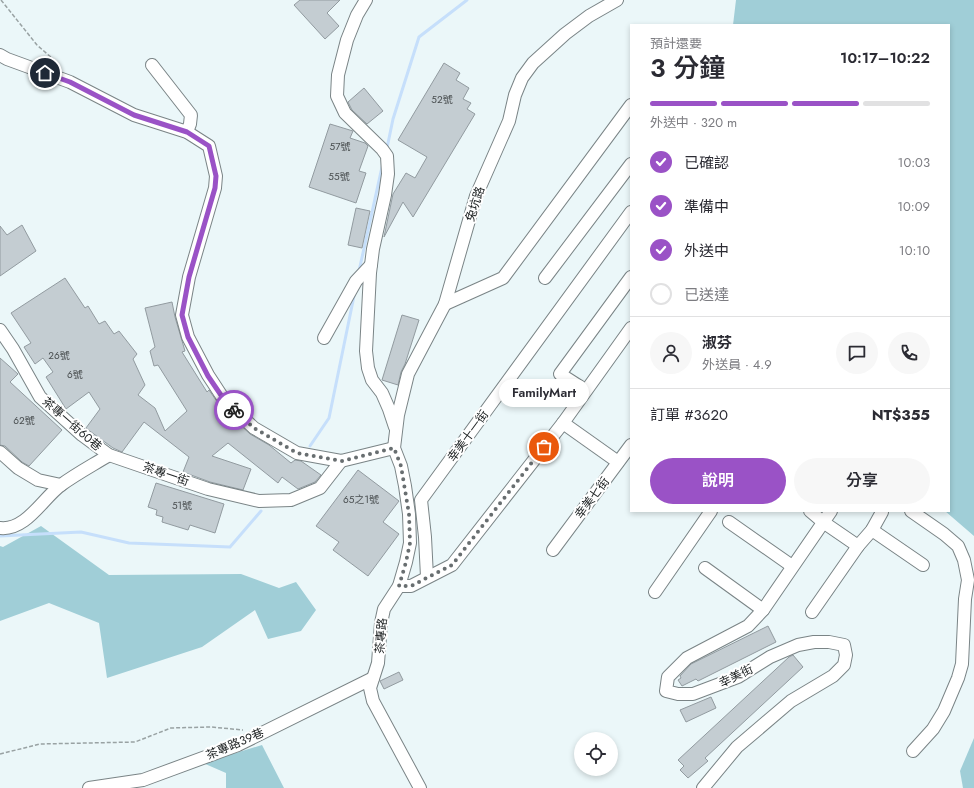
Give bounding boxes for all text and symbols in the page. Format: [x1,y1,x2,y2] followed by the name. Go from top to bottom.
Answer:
[650,34,702,53] text: 預計還要
[840,47,930,69] text: 10:17–10:22
[650,49,725,87] text: 3 分鐘
[28,56,62,90] pin
[34,62,56,84] icon: home
[431,92,453,107] house number: 52號
[650,113,737,132] text: 外送中 · 320 m
[330,139,350,154] house number: 57號
[650,151,672,173] icon: check
[684,152,729,174] text: 已確認
[898,153,930,172] text: 10:03
[328,169,350,184] house number: 55號
[461,184,489,224] street label: 兔坑路
[650,195,672,217] icon: check
[684,196,729,218] text: 準備中
[897,197,930,216] text: 10:09
[650,239,672,261] icon: check
[684,240,729,262] text: 外送中
[899,241,930,260] text: 10:10
[684,284,729,306] text: 已送達
[650,332,692,374] button: person
[702,332,732,354] text: 淑芬
[836,332,878,374] button: chat
[888,332,930,374] button: phone
[48,348,70,363] house number: 26號
[702,355,772,374] text: 外送員 · 4.9
[67,367,83,382] house number: 6號
[499,379,589,407] callout: FamilyMart
[512,383,576,402] text: FamilyMart
[214,390,254,430] courier
[38,393,106,455] street label: 茶專一街60巷
[223,399,245,421] icon: bike
[650,404,728,426] text: 訂單 #3620
[872,404,930,426] text: NT$355
[443,406,493,466] street label: 幸美十一街
[13,413,35,428] house number: 62號
[527,430,561,464] pin
[533,436,555,458] icon: bag
[140,458,192,490] street label: 茶專一街
[650,458,786,504] button: 說明
[794,458,930,504] button: 分享
[570,473,614,523] street label: 幸美七街
[343,492,379,507] house number: 65之1號
[172,498,192,513] house number: 51號
[370,617,392,655] street label: 茶專路
[716,660,756,692] street label: 幸美街
[203,724,267,764] street label: 茶專路39巷
[574,732,618,776] map controls
[574,732,618,776] button: locate

